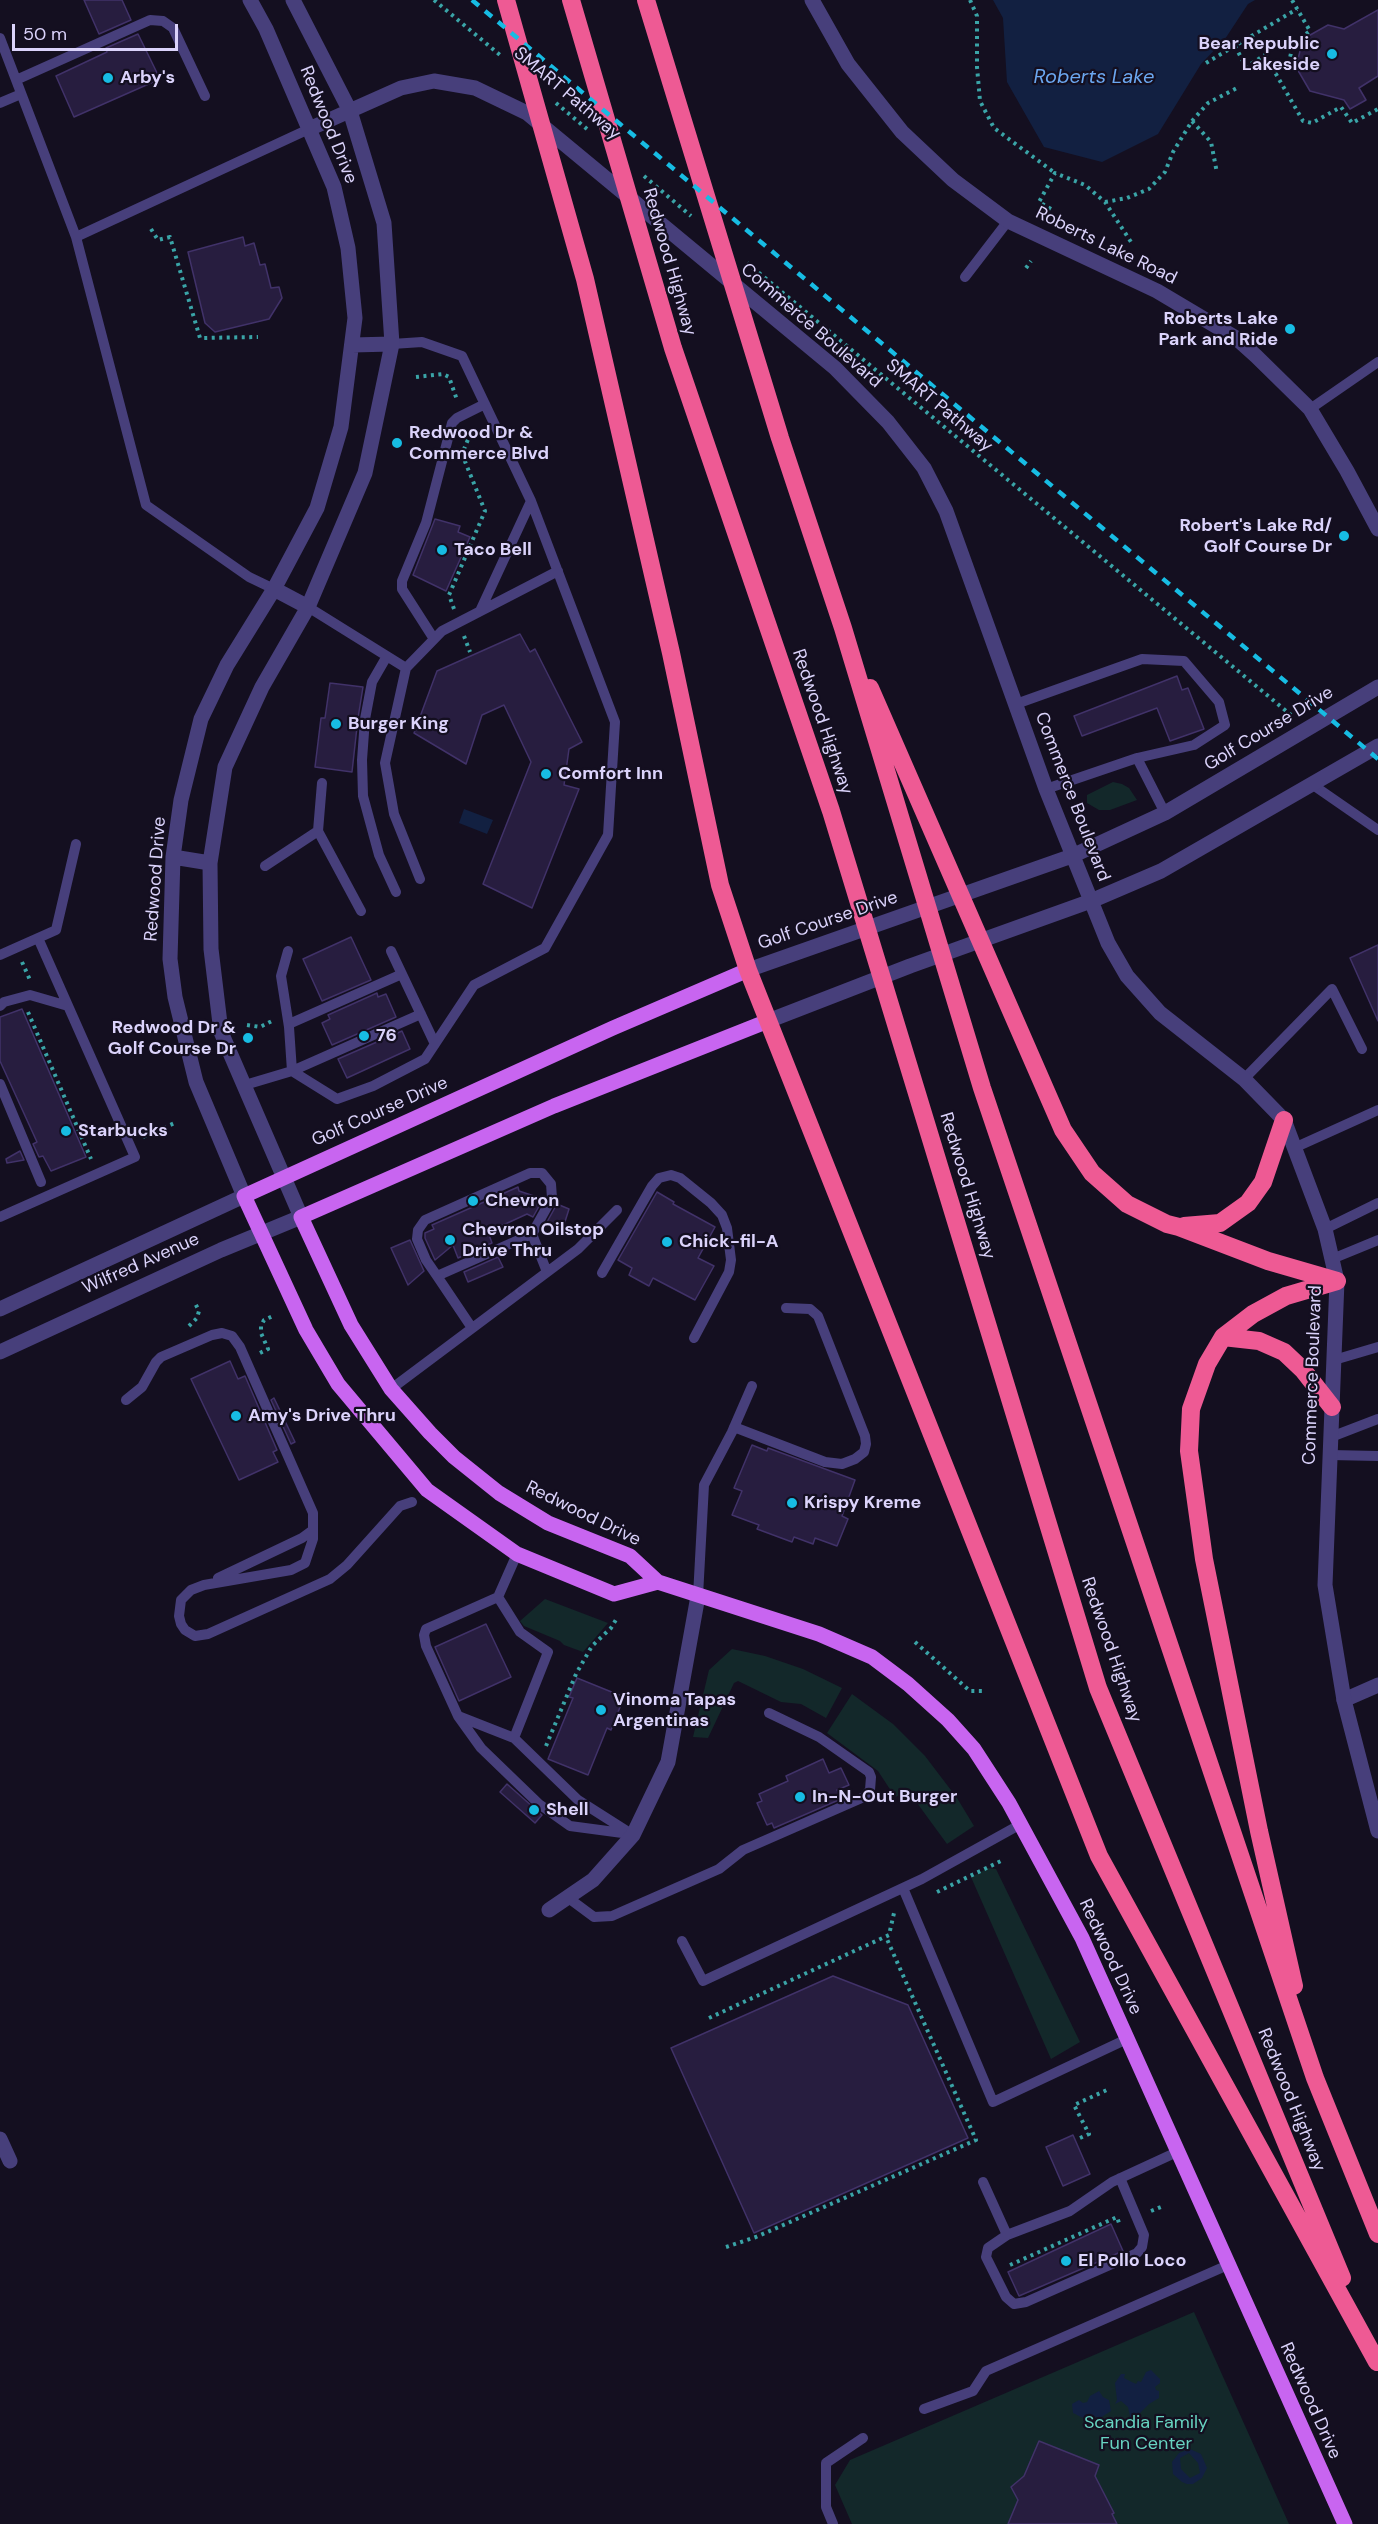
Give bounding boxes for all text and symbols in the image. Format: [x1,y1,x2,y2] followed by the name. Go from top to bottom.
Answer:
[15,12,182,50] scale bar
[23,22,67,46] text: 50 m
[1199,33,1320,76] place label: Bear Republic Lakeside
[509,43,625,145] street label: SMART Pathway
[1325,47,1339,61] marker: Bear Republic Lakeside
[295,63,361,187] street label: Redwood Drive
[1034,66,1154,90] water label: Roberts Lake
[120,67,175,89] place label: Arby's
[101,71,115,85] marker: Arby's
[638,186,700,338] street label: Redwood Highway
[1032,202,1180,290] street label: Roberts Lake Road
[736,259,886,393] street label: Commerce Boulevard
[1158,308,1278,350] place label: Roberts Lake Park and Ride
[1283,322,1297,336] marker: Roberts Lake Park and Ride
[881,355,997,457] street label: SMART Pathway
[409,422,549,464] place label: Redwood Dr & Commerce Blvd
[390,436,404,450] marker: Redwood Dr & Commerce Blvd
[1179,515,1332,558] place label: Robert's Lake Rd/ Golf Course Dr
[1337,529,1351,543] marker: Robert's Lake Rd/ Golf Course Dr
[454,539,532,561] place label: Taco Bell
[435,543,449,557] marker: Taco Bell
[787,646,857,798] street label: Redwood Highway
[1201,682,1337,776] street label: Golf Course Drive
[1030,709,1114,885] street label: Commerce Boulevard
[348,713,449,735] place label: Burger King
[329,717,343,731] marker: Burger King
[558,763,663,785] place label: Comfort Inn
[539,767,553,781] marker: Comfort Inn
[141,816,171,942] street label: Redwood Drive
[755,887,901,955] street label: Golf Course Drive
[108,1017,236,1060] place label: Redwood Dr & Golf Course Dr
[376,1025,397,1047] place label: 76
[357,1029,371,1043] marker: 76
[241,1031,255,1045] marker: Redwood Dr & Golf Course Dr
[309,1072,451,1152] street label: Golf Course Drive
[934,1110,1000,1262] street label: Redwood Highway
[78,1120,168,1142] place label: Starbucks
[59,1124,73,1138] marker: Starbucks
[485,1190,559,1212] place label: Chevron
[466,1194,480,1208] marker: Chevron
[462,1219,604,1262] place label: Chevron Oilstop Drive Thru
[79,1229,203,1299] street label: Wilfred Avenue
[679,1231,778,1253] place label: Chick-fil-A
[443,1233,457,1247] marker: Chevron Oilstop Drive Thru
[660,1235,674,1249] marker: Chick-fil-A
[1299,1285,1327,1465] street label: Commerce Boulevard
[248,1405,396,1427] place label: Amy's Drive Thru
[229,1409,243,1423] marker: Amy's Drive Thru
[522,1477,644,1551] street label: Redwood Drive
[804,1492,921,1514] place label: Krispy Kreme
[785,1496,799,1510] marker: Krispy Kreme
[1076,1574,1146,1726] street label: Redwood Highway
[613,1689,736,1732] place label: Vinoma Tapas Argentinas
[594,1703,608,1717] marker: Vinoma Tapas Argentinas
[812,1786,957,1808] place label: In-N-Out Burger
[793,1790,807,1804] marker: In-N-Out Burger
[546,1799,588,1821] place label: Shell
[527,1803,541,1817] marker: Shell
[1074,1896,1146,2018] street label: Redwood Drive
[1252,2025,1330,2175] street label: Redwood Highway
[1078,2250,1186,2272] place label: El Pollo Loco
[1059,2254,1073,2268] marker: El Pollo Loco
[1275,2339,1345,2463] street label: Redwood Drive
[1084,2412,1208,2454] park label: Scandia Family Fun Center

